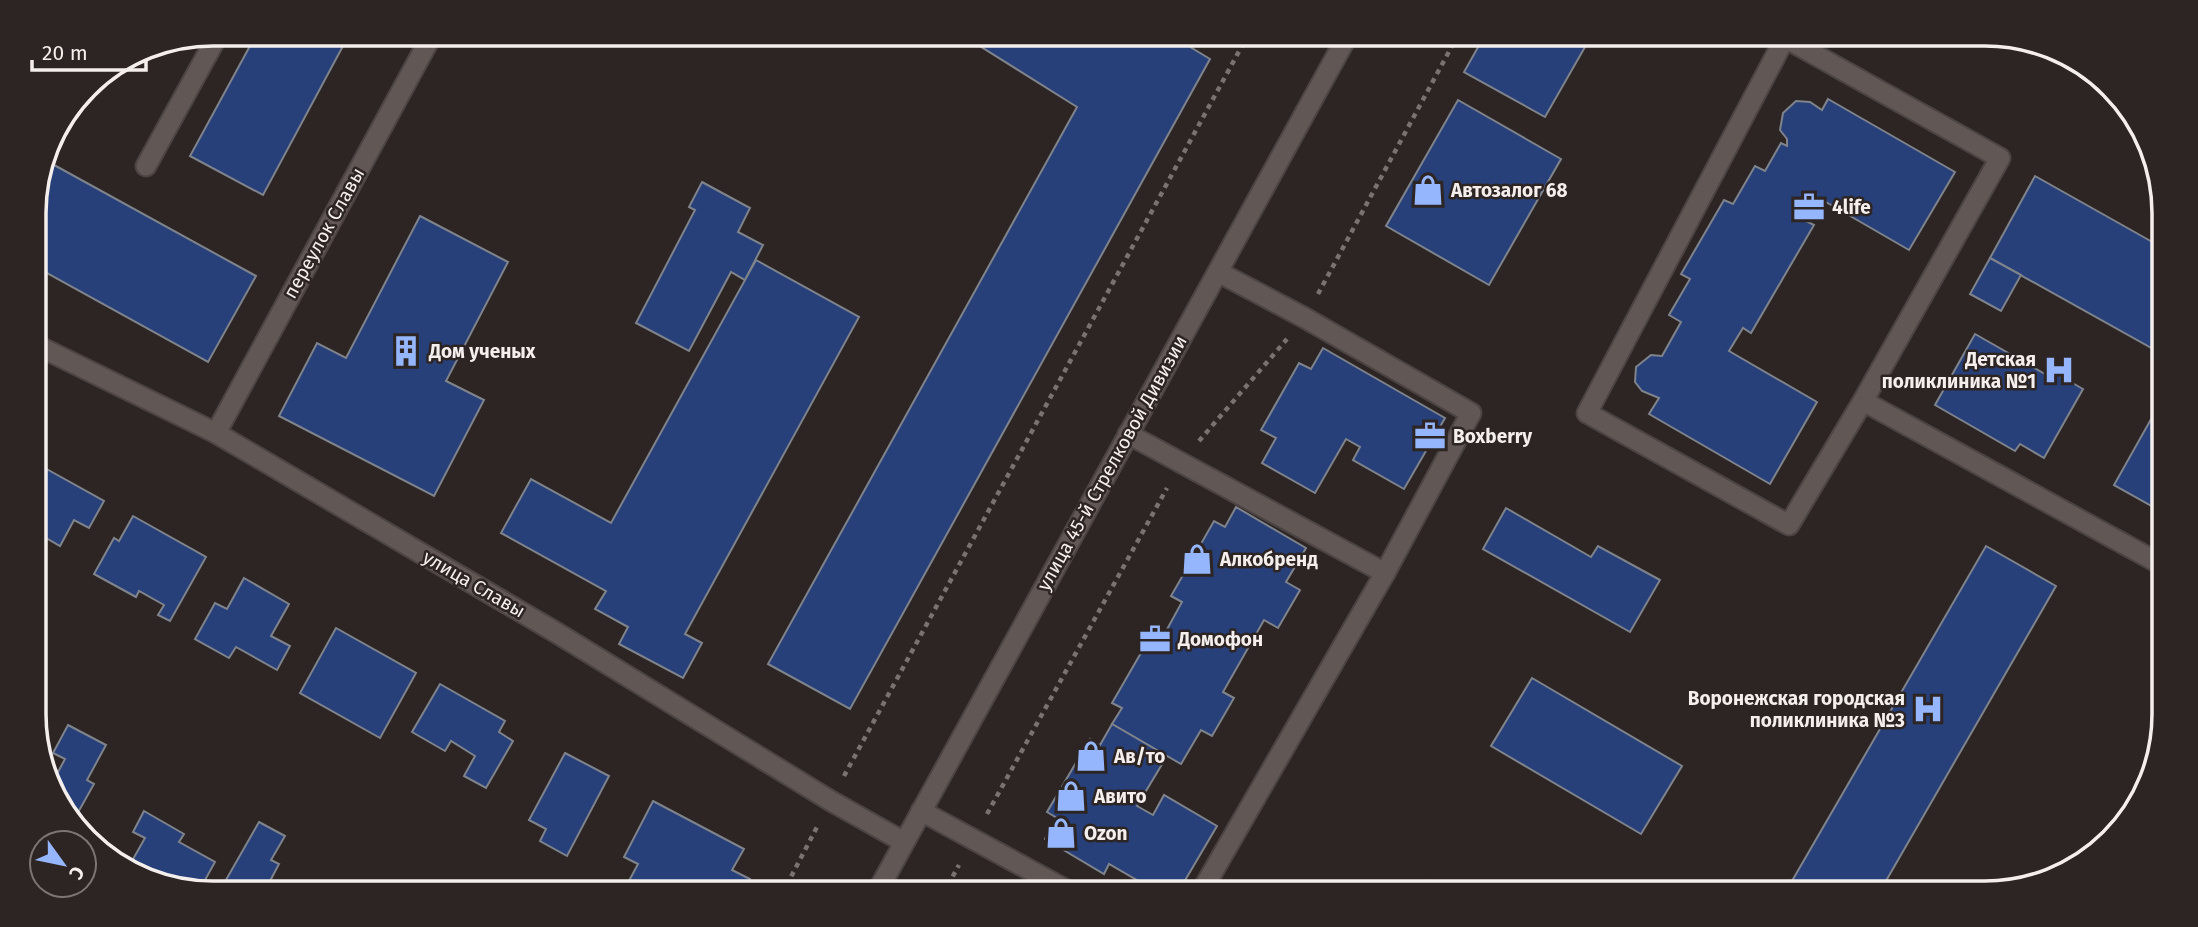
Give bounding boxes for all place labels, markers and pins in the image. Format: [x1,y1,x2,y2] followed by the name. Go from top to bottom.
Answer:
[1411,173,1445,207] shop icon: Автозалог 68
[1450,179,1568,202] place label: Автозалог 68
[1792,190,1826,224] office icon: 4life
[1832,196,1871,219] place label: 4life
[389,334,423,368] building icon: Дом ученых
[428,340,536,363] place label: Дом ученых
[1882,348,2036,393] place label: Детская поликлиника №1
[2042,353,2076,387] hospital icon: Детская поликлиника №1
[1413,419,1447,453] office icon: Boxberry
[1453,425,1532,448] place label: Boxberry
[1180,542,1214,576] shop icon: Алкобренд
[1219,548,1318,571] place label: Алкобренд
[1138,622,1172,656] office icon: Домофон
[1177,628,1263,651] place label: Домофон
[1688,687,1905,732] place label: Воронежская городская поликлиника №3
[1911,692,1945,726] hospital icon: Воронежская городская поликлиника №3
[1074,739,1108,773] shop icon: Ав/то
[1113,745,1165,768] place label: Ав/то
[1054,779,1088,813] shop icon: Авито
[1093,785,1147,808] place label: Авито
[1044,816,1078,850] shop icon: Ozon
[1084,822,1128,845] place label: Ozon

